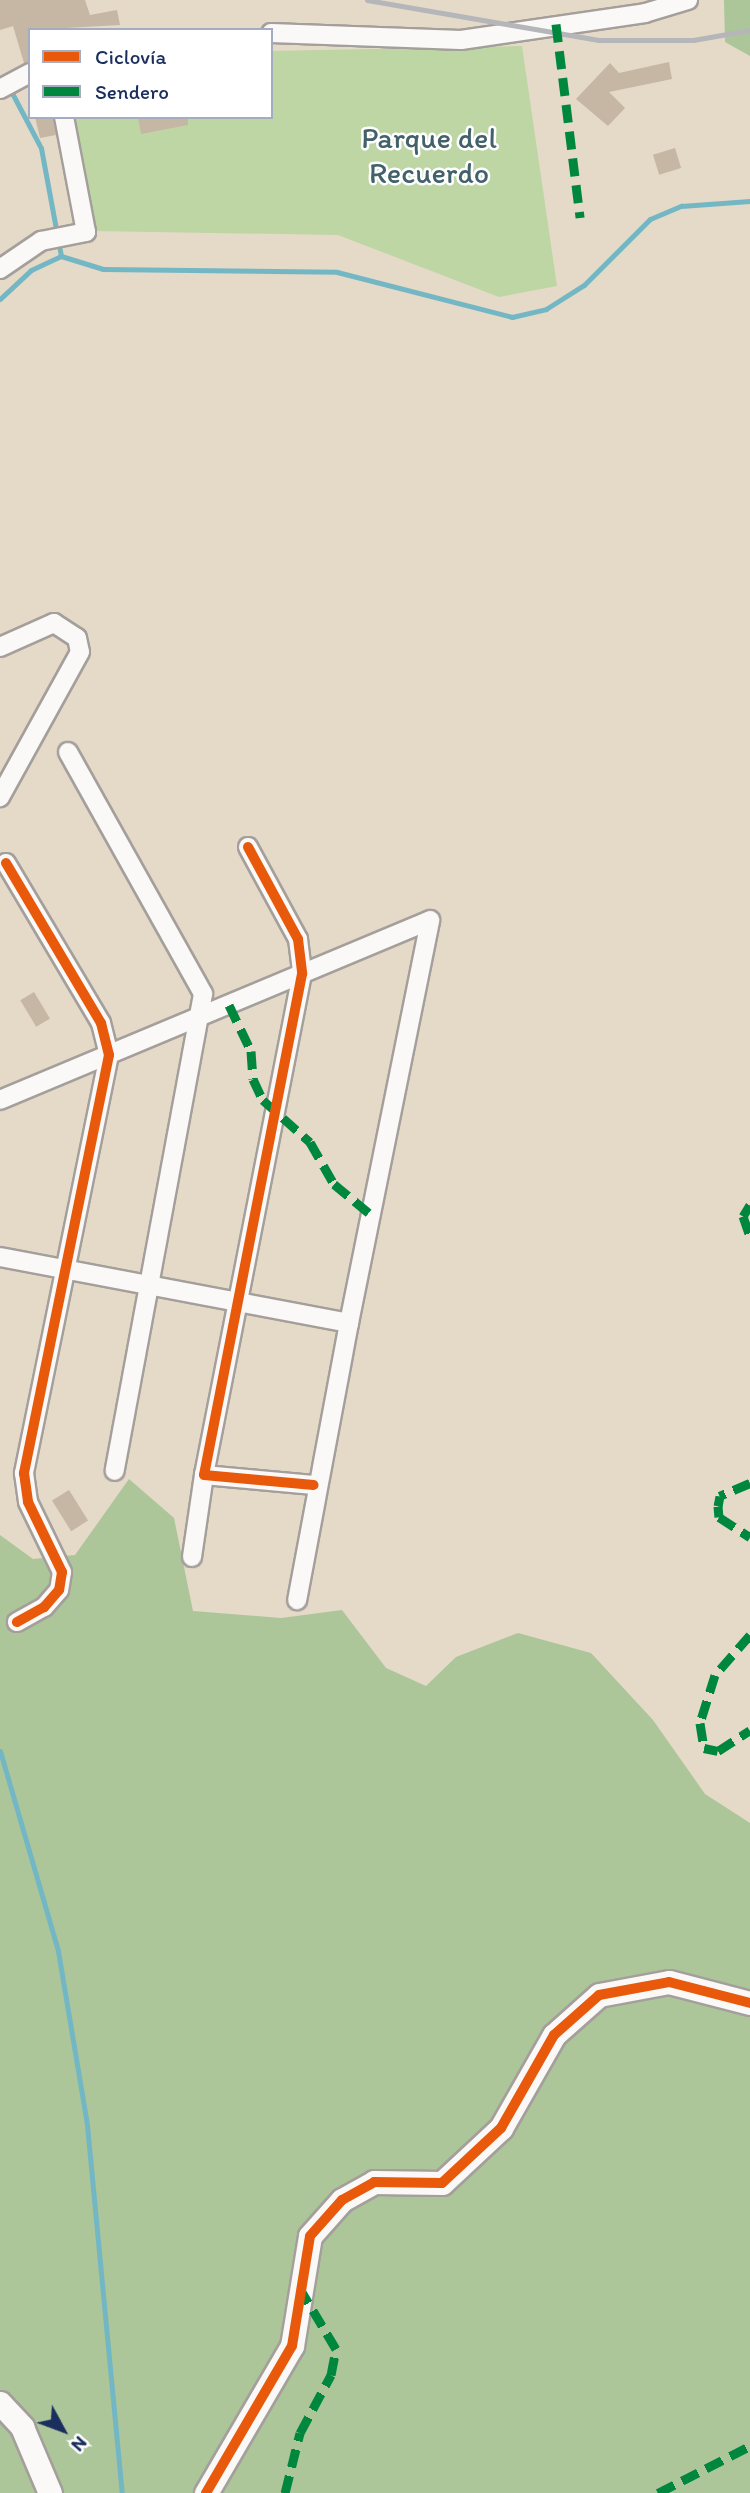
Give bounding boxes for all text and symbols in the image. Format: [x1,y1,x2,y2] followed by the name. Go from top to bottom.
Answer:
[28,28,273,119] legend
[95,44,166,69] text: Ciclovía
[95,79,169,104] text: Sendero
[361,120,497,190] park label: Parque del Recuerdo
[28,2395,98,2465] north arrow
[66,2432,92,2456] text: N

